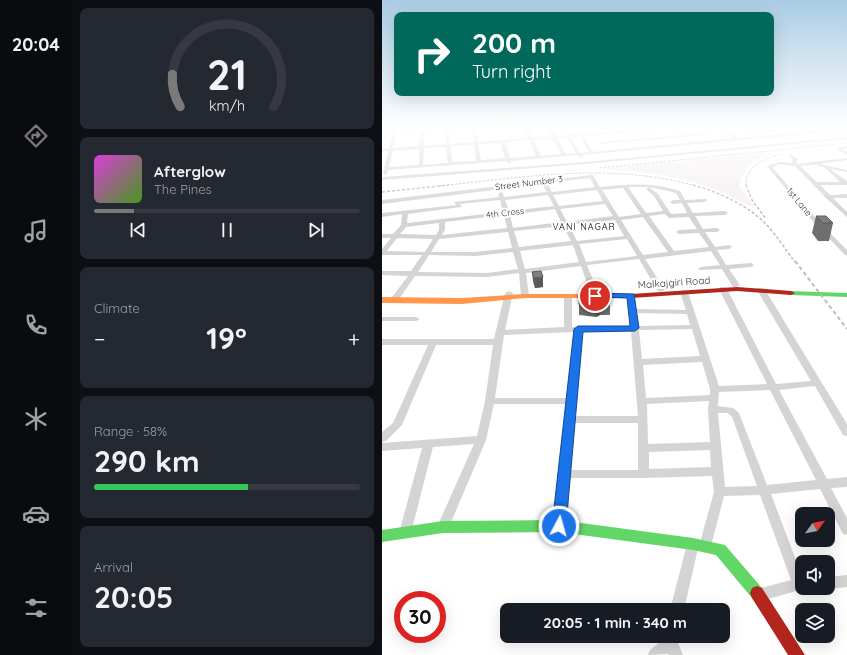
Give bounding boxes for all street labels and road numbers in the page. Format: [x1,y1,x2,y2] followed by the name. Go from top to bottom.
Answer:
[494,173,564,192] street label: Street Number 3
[784,185,814,218] street label: 1st Lane
[485,205,525,220] street label: 4th Cross
[637,273,711,292] street label: Malkajgiri Road

